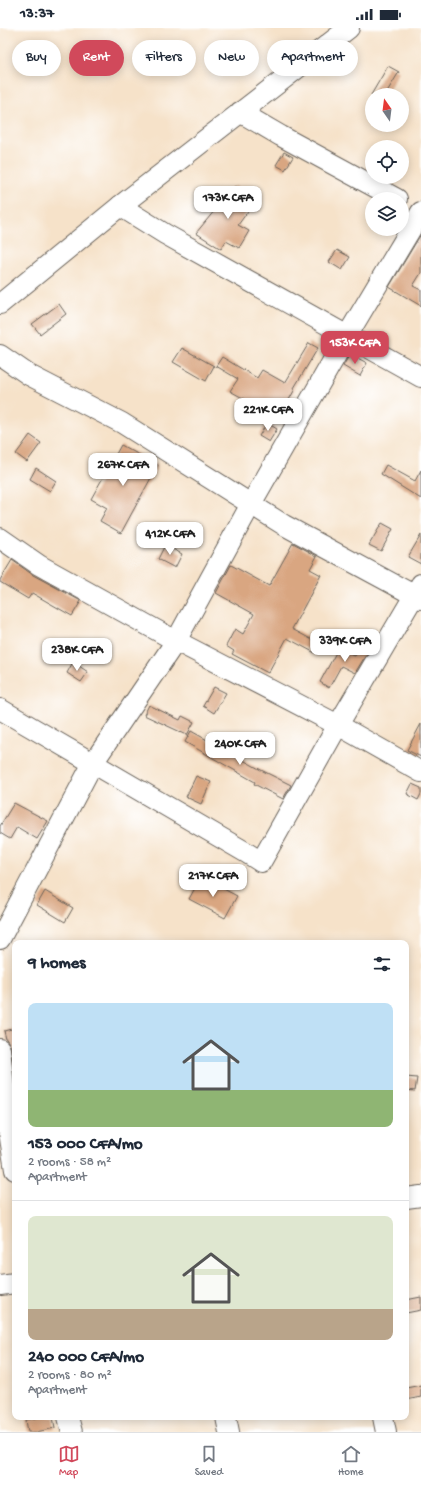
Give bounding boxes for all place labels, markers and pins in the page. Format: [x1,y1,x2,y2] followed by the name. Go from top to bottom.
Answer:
[187,186,269,220] pin: 173K CFA
[314,331,396,365] pin: 153K CFA
[227,398,309,432] pin: 221K CFA
[82,453,164,487] pin: 267K CFA
[129,522,211,556] pin: 412K CFA
[304,629,386,663] pin: 339K CFA
[36,638,118,672] pin: 238K CFA
[199,732,281,766] pin: 240K CFA
[172,864,254,898] pin: 217K CFA

